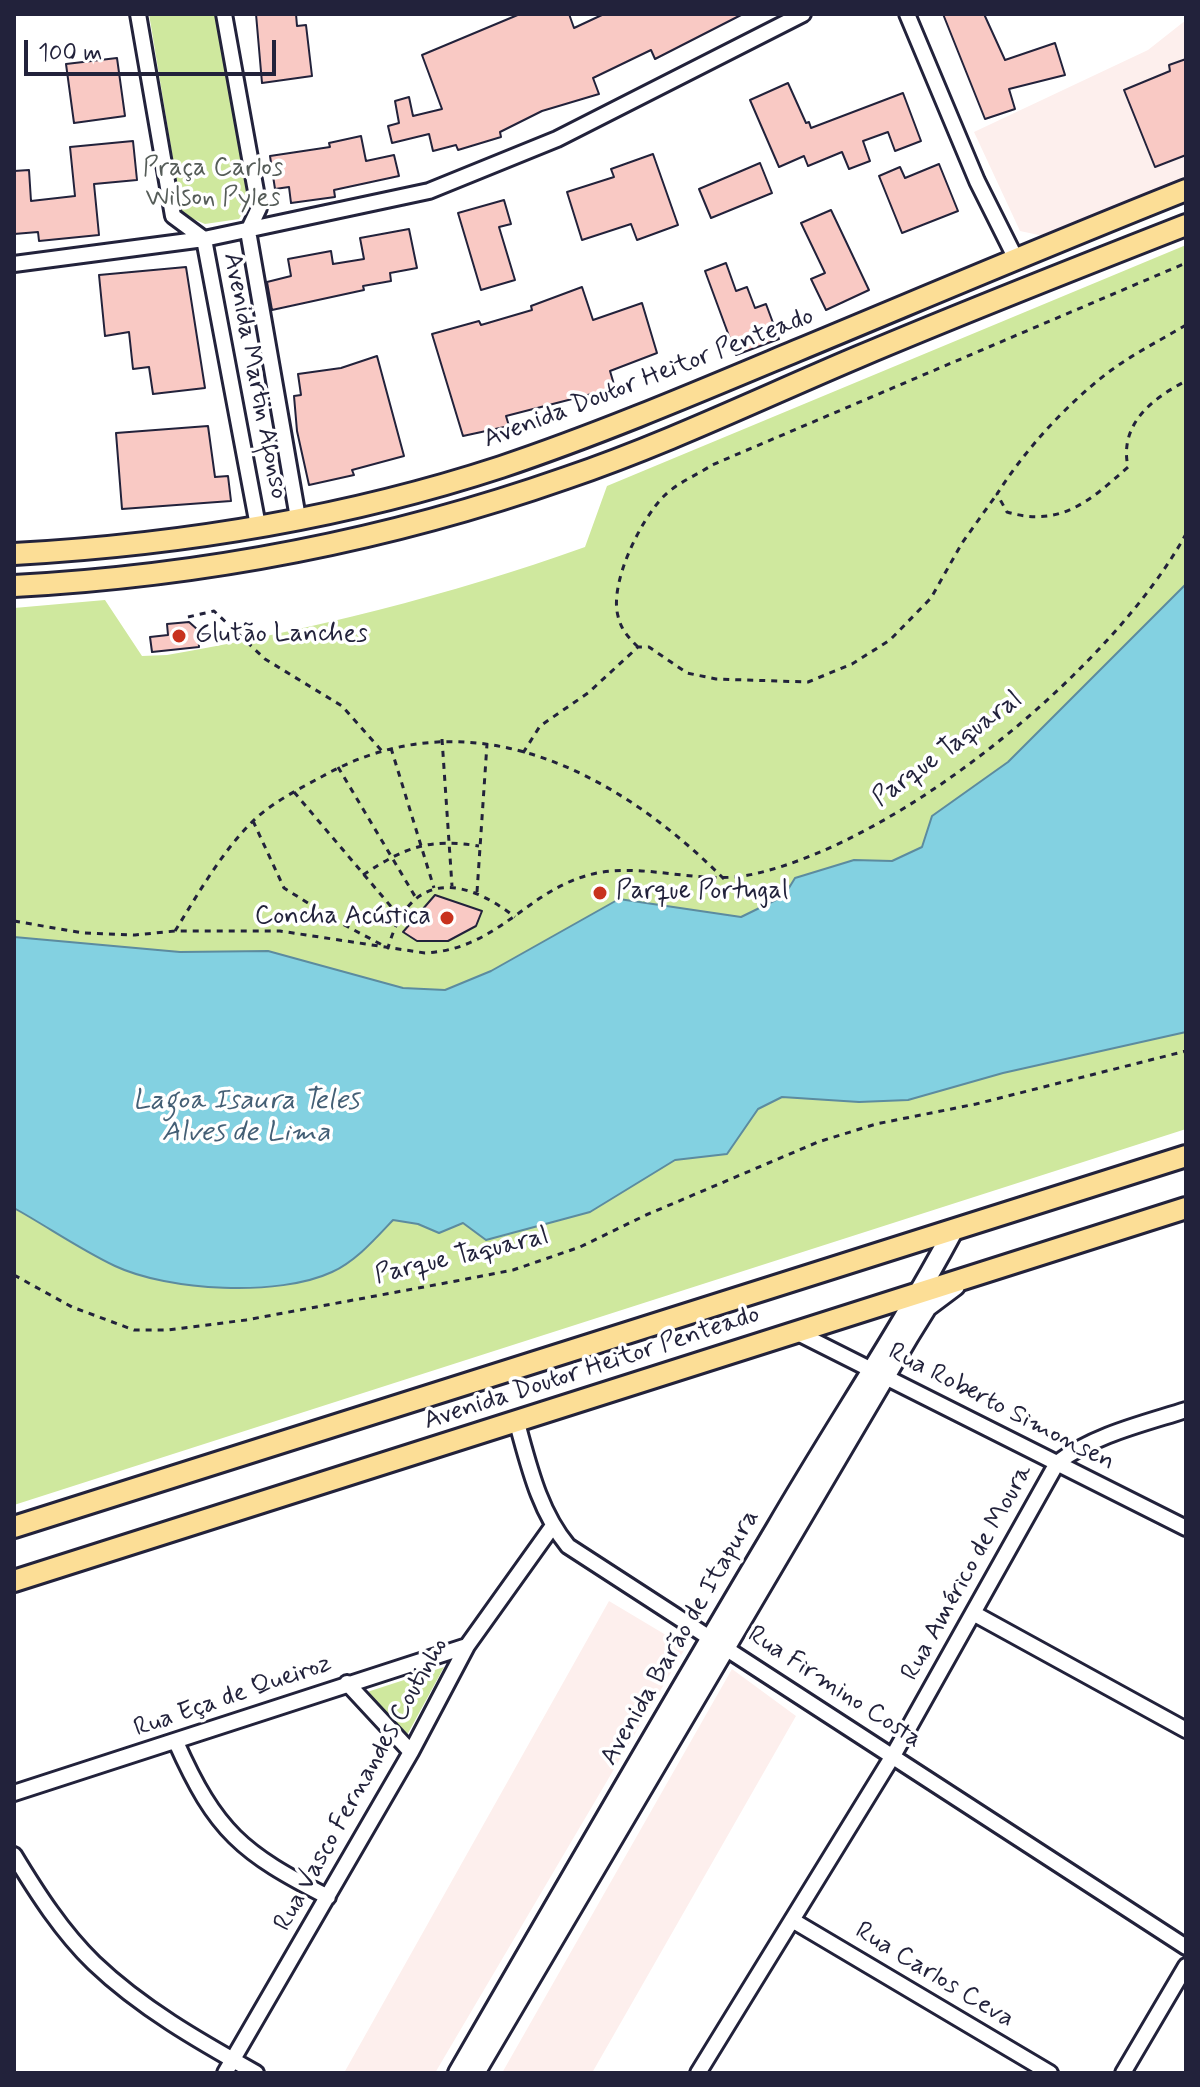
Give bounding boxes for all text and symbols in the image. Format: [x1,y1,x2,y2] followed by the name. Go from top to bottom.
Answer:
[28,24,280,74] scale bar
[38,38,102,69] text: 100 m
[143,154,283,216] park label: Praça Carlos Wilson Pyles
[215,250,293,502] street label: Avenida Martin Afonso
[479,302,819,456] street label: Avenida Doutor Heitor Penteado
[195,620,368,652] place label: Glutão Lanches
[170,627,188,645] marker: Glutão Lanches
[867,685,1029,815] street label: Parque Taquaral
[616,877,788,909] place label: Parque Portugal
[591,884,609,902] marker: Parque Portugal
[255,902,431,934] place label: Concha Acústica
[438,909,456,927] marker: Concha Acústica
[133,1085,359,1151] water label: Lagoa Isaura Teles Alves de Lima
[372,1222,552,1292] street label: Parque Taquaral
[420,1300,764,1438] street label: Avenida Doutor Heitor Penteado
[882,1337,1120,1479] street label: Rua Roberto Simonsen
[896,1459,1040,1687] street label: Rua Américo de Moura
[595,1504,767,1772] street label: Avenida Barão de Itapura
[741,1620,927,1756] street label: Rua Firmino Costa
[268,1633,456,1937] street label: Rua Vasco Fernandes Coutinho
[130,1649,336,1745] street label: Rua Eça de Queiroz
[849,1916,1019,2036] street label: Rua Carlos Ceva

